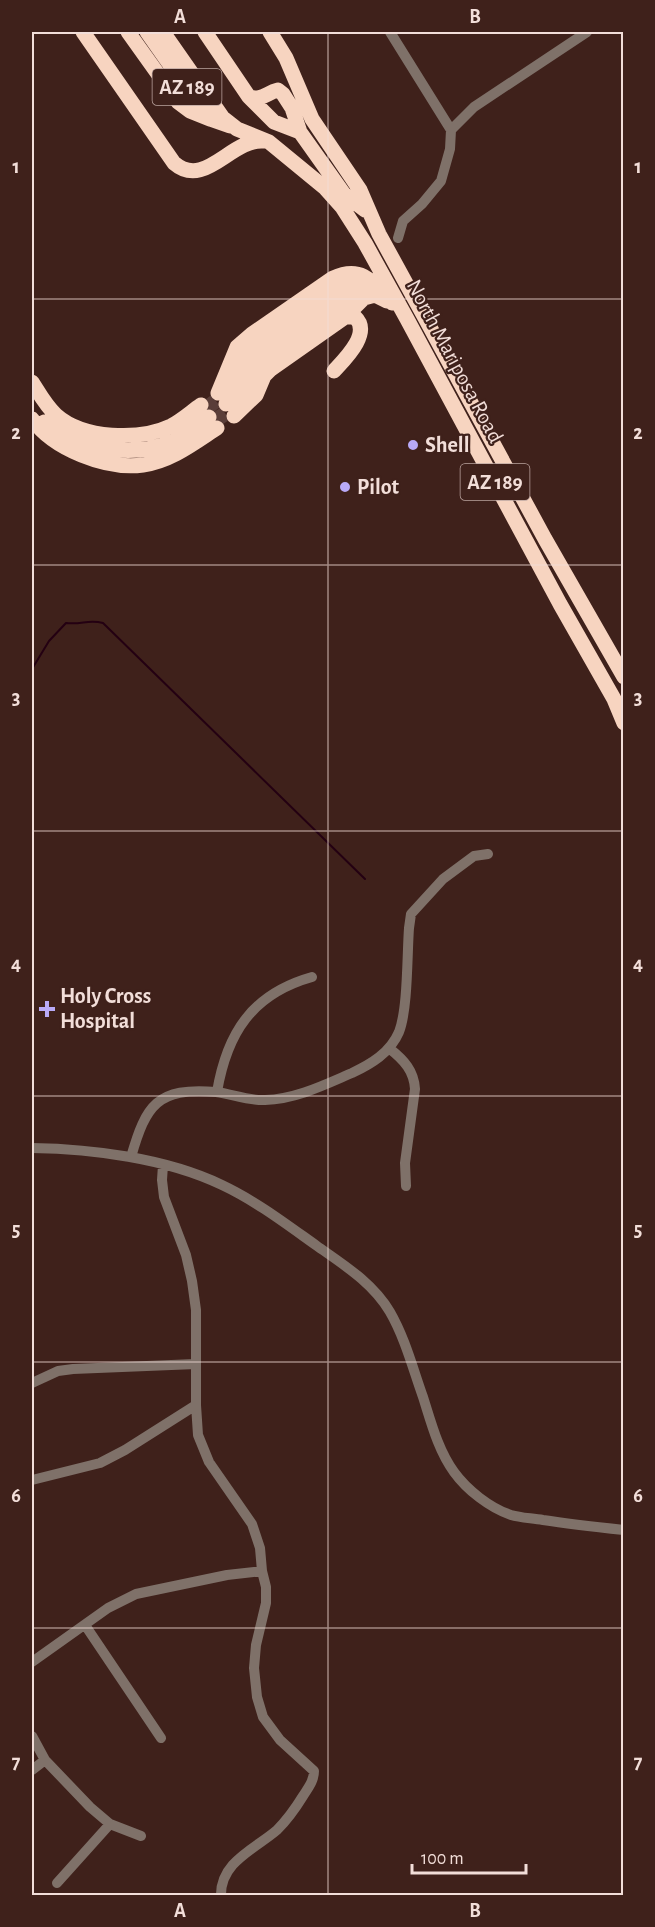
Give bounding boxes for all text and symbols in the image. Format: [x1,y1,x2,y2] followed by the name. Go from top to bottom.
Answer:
[174,7,186,27] text: A
[469,7,481,27] text: B
[152,69,222,105] road number: AZ 189
[12,157,20,177] text: 1
[634,157,642,177] text: 1
[403,276,507,446] street label: North Mariposa Road
[11,423,21,443] text: 2
[633,423,643,443] text: 2
[425,434,469,456] place label: Shell
[406,438,420,452] marker: Shell
[460,464,530,500] road number: AZ 189
[357,476,400,498] place label: Pilot
[338,480,352,494] marker: Pilot
[12,688,20,708] text: 3
[634,688,642,708] text: 3
[11,954,21,974] text: 4
[633,954,643,974] text: 4
[60,985,151,1032] place label: Holy Cross Hospital
[38,1000,56,1018] marker: Holy Cross Hospital
[12,1220,20,1240] text: 5
[634,1220,642,1240] text: 5
[11,1486,21,1506] text: 6
[633,1486,643,1506] text: 6
[12,1752,21,1772] text: 7
[634,1752,643,1772] text: 7
[412,1837,526,1875] scale bar
[421,1850,464,1868] text: 100 m
[174,1901,186,1921] text: A
[469,1901,481,1921] text: B

